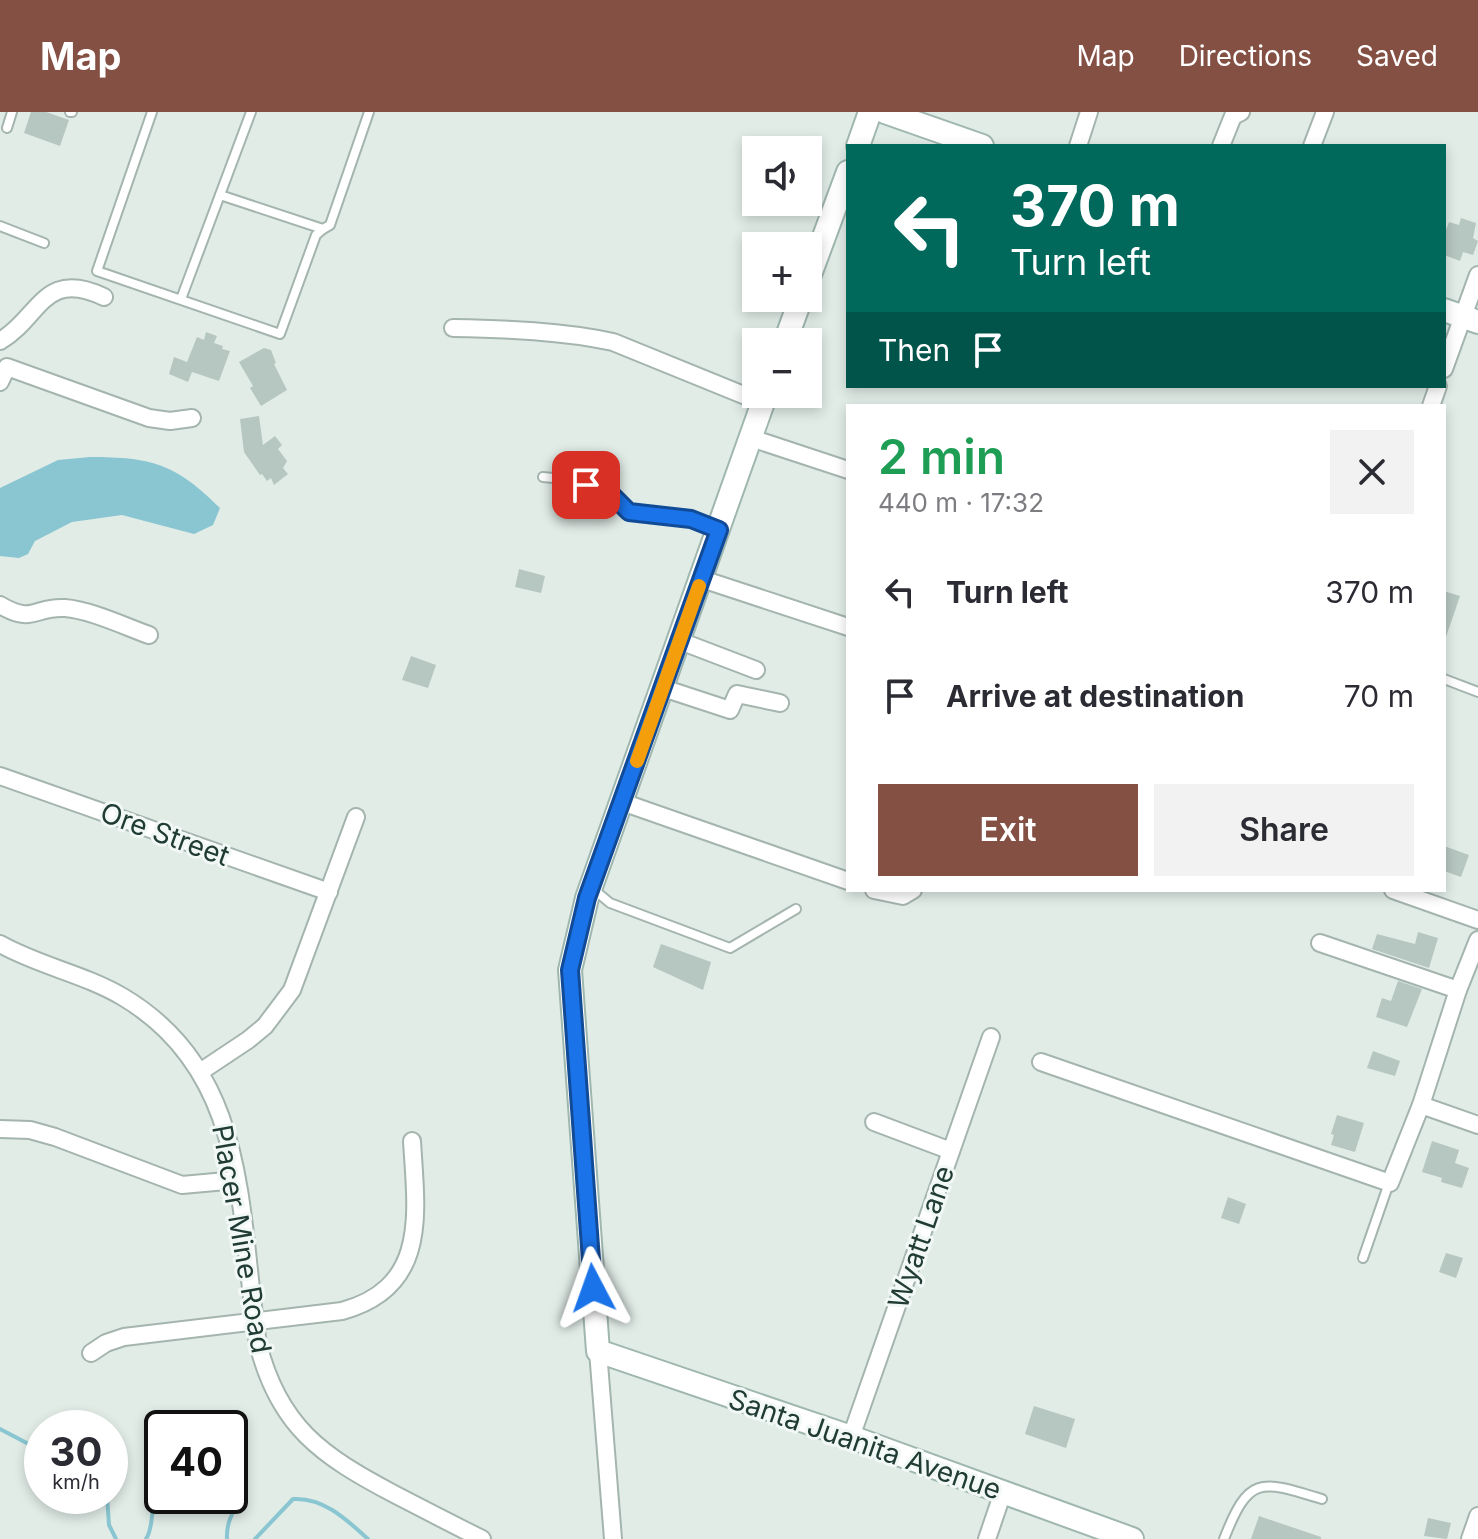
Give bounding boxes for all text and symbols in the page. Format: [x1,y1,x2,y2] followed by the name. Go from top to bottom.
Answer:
[40,33,121,79] text: Map
[1076,39,1135,73] text: Map
[1179,39,1312,73] text: Directions
[1356,39,1438,73] text: Saved
[742,136,822,408] map controls
[742,136,822,216] button: sound
[1010,172,1180,240] text: 370 m
[878,176,982,280] icon: left
[742,232,822,312] button: +
[1010,240,1151,284] text: Turn left
[742,328,822,408] button: −
[966,328,1010,372] icon: arrive
[878,332,950,368] text: Then
[878,427,1005,486] text: 2 min
[1330,430,1414,514] button: close
[552,451,620,519] pin
[564,463,608,507] icon: arrive
[878,487,1044,518] text: 440 m · 17:32
[878,570,922,614] icon: left
[946,574,1068,610] text: Turn left
[1325,574,1414,610] text: 370 m
[878,674,922,718] icon: arrive
[946,678,1244,714] text: Arrive at destination
[1344,678,1414,714] text: 70 m
[878,784,1138,876] button: Exit
[1154,784,1414,876] button: Share
[96,795,234,873] street label: Ore Street
[205,1122,279,1356] street label: Placer Mine Road
[881,1161,961,1313] street label: Wyatt Lane
[551,1246,635,1330] position arrow
[724,1381,1006,1507] street label: Santa Juanita Avenue
[144,1410,248,1514] speed limit sign: 40
[50,1427,102,1476] text: 30
[52,1470,100,1494] text: km/h

